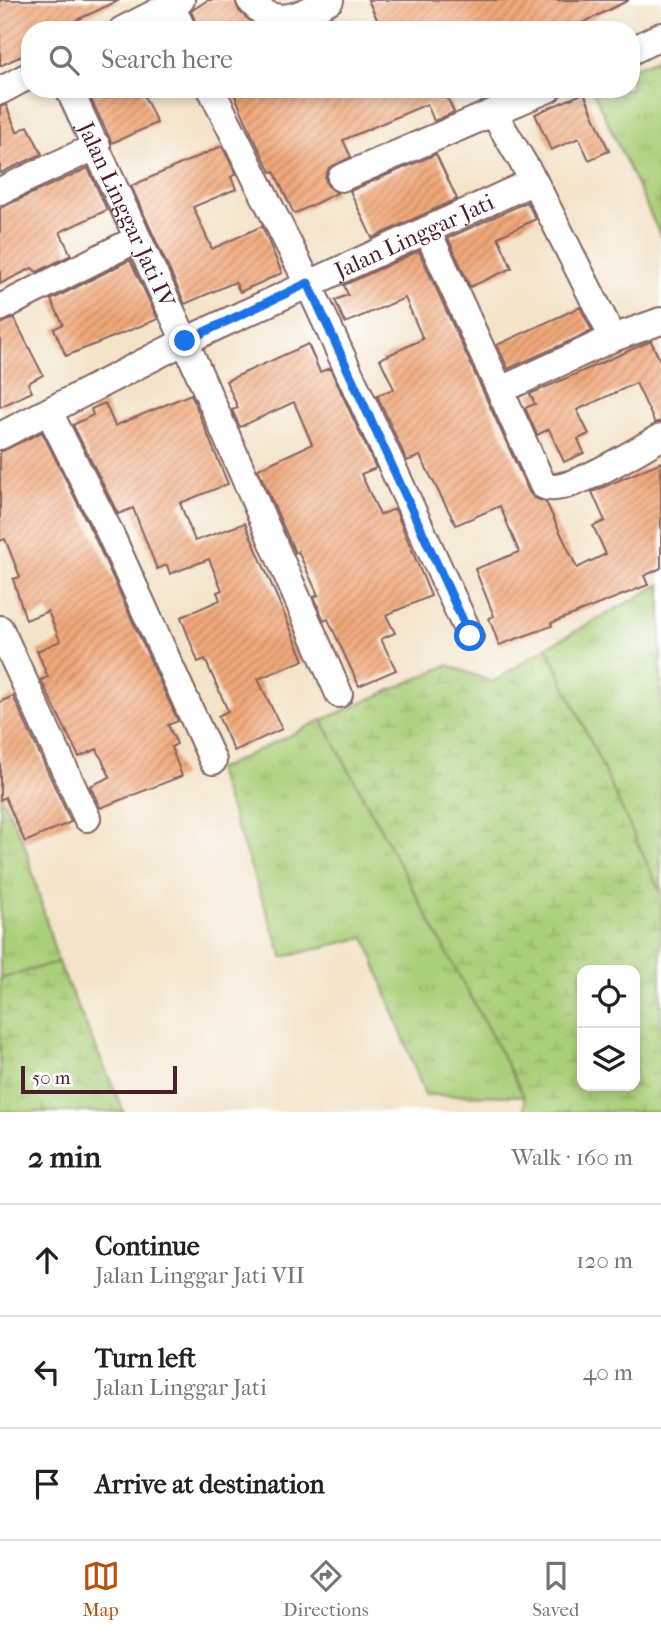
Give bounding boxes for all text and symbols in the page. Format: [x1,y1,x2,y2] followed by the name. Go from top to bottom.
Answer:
[21,21,640,98] search box
[45,41,83,79] icon: search
[101,44,233,75] text: Search here
[71,116,181,312] street label: Jalan Linggar Jati IV
[329,188,498,285] street label: Jalan Linggar Jati
[169,325,200,356] route end
[454,620,485,651] route start
[577,965,640,1091] map controls
[577,965,640,1028] button: locate
[577,1028,640,1091] button: layers
[21,1063,177,1095] scale bar
[32,1067,71,1089] text: 50 m
[28,1140,101,1175] text: 2 min
[511,1144,633,1171] text: Walk · 160 m
[95,1231,200,1262] text: Continue
[28,1241,66,1279] icon: ahead
[576,1247,633,1274] text: 120 m
[95,1262,305,1289] text: Jalan Linggar Jati VII
[95,1343,196,1374] text: Turn left
[28,1353,66,1391] icon: left
[583,1359,633,1386] text: 40 m
[95,1374,267,1401] text: Jalan Linggar Jati
[28,1465,66,1503] icon: arrive
[95,1469,325,1500] text: Arrive at destination
[82,1557,120,1621] tab: Map
[283,1557,369,1621] tab: Directions
[532,1557,579,1621] tab: Saved

